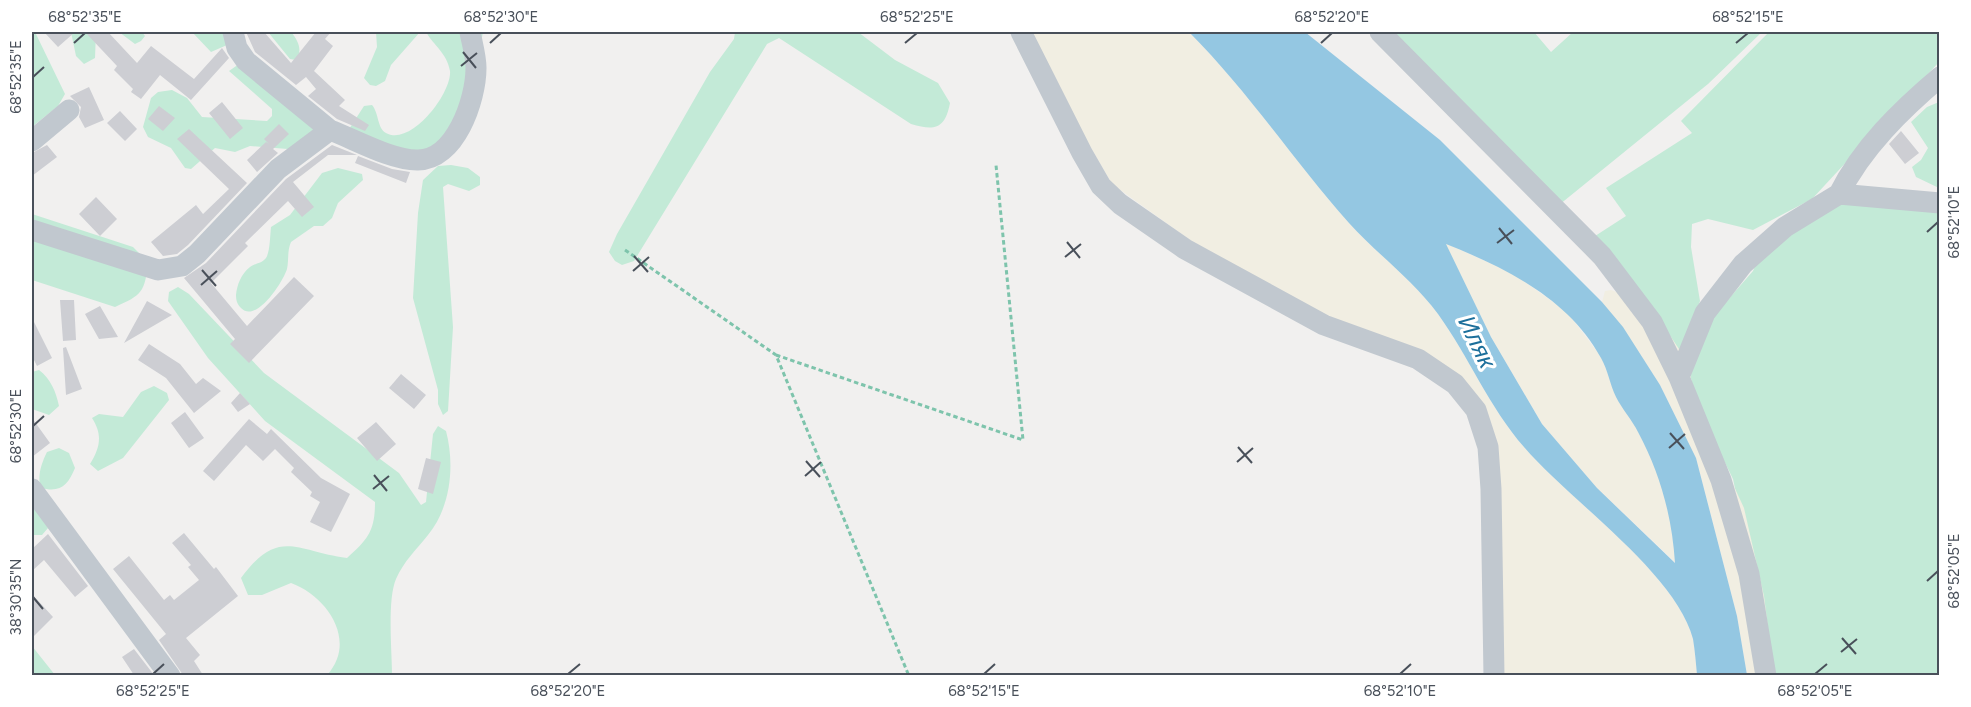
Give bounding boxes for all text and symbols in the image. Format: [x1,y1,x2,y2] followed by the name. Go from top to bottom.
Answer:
[48,8,122,26] text: 68°52'35"E
[464,8,538,26] text: 68°52'30"E
[880,8,954,26] text: 68°52'25"E
[1295,8,1369,26] text: 68°52'20"E
[1712,8,1784,26] text: 68°52'15"E
[7,40,25,114] text: 68°52'35"E
[1945,186,1963,258] text: 68°52'10"E
[1452,311,1503,374] water label: Иляк
[7,389,25,463] text: 68°52'30"E
[1945,533,1963,609] text: 68°52'05"E
[7,559,25,635] text: 38°30'35"N
[116,682,190,700] text: 68°52'25"E
[531,682,605,700] text: 68°52'20"E
[948,682,1020,700] text: 68°52'15"E
[1364,682,1436,700] text: 68°52'10"E
[1777,682,1853,700] text: 68°52'05"E

